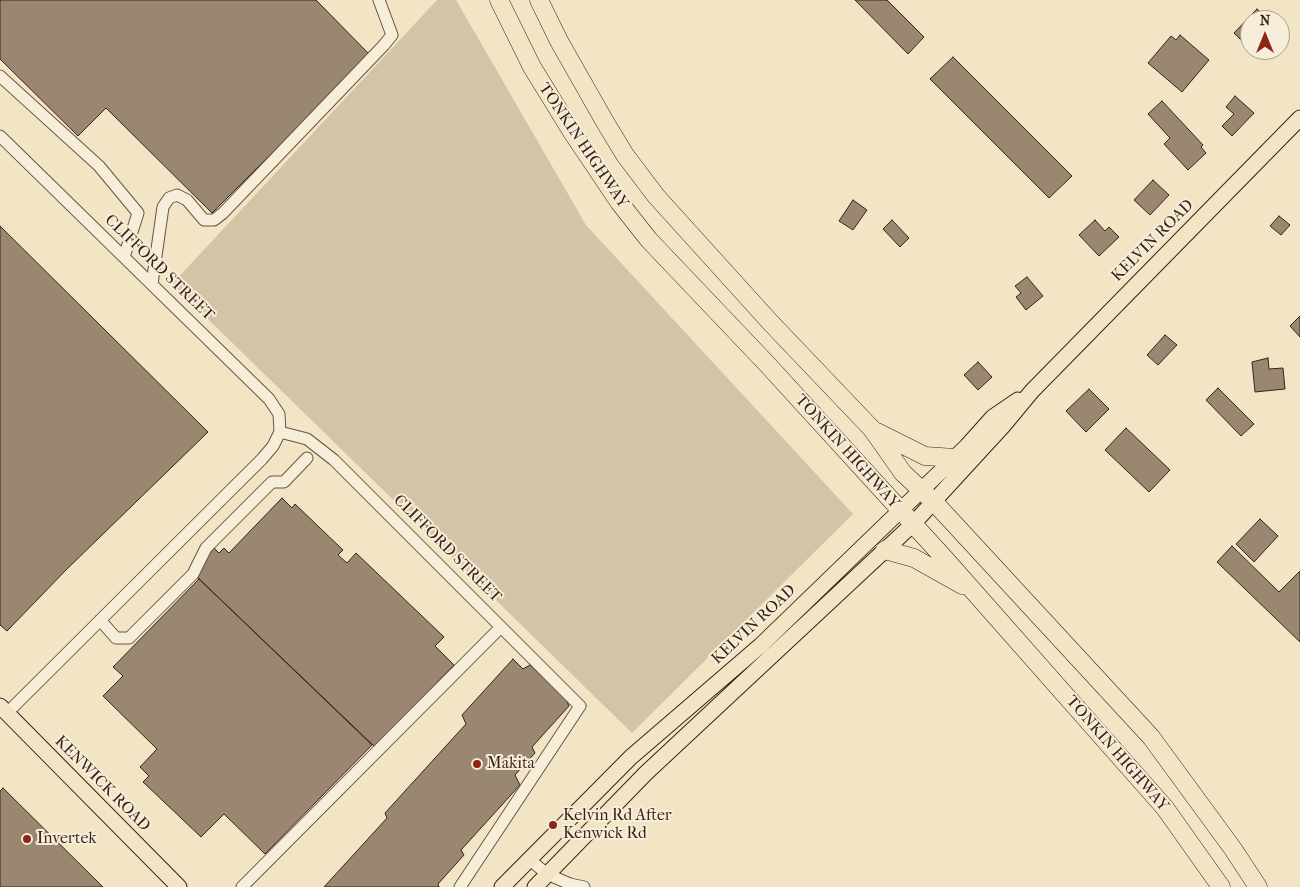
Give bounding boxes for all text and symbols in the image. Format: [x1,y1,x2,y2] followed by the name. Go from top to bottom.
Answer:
[1240,10,1290,60] north arrow
[1260,12,1270,29] text: N
[534,80,632,212] street label: TONKIN HIGHWAY
[1108,196,1198,286] street label: KELVIN ROAD
[100,211,218,325] street label: CLIFFORD STREET
[791,391,903,513] street label: TONKIN HIGHWAY
[389,491,505,607] street label: CLIFFORD STREET
[708,581,800,669] street label: KELVIN ROAD
[1062,692,1172,816] street label: TONKIN HIGHWAY
[50,732,154,836] street label: KENWICK ROAD
[487,754,535,774] place label: Makita
[471,758,483,770] marker: Makita
[563,806,672,844] place label: Kelvin Rd After Kenwick Rd
[547,819,559,831] marker: Kelvin Rd After Kenwick Rd
[37,829,97,849] place label: Invertek
[21,833,33,845] marker: Invertek

